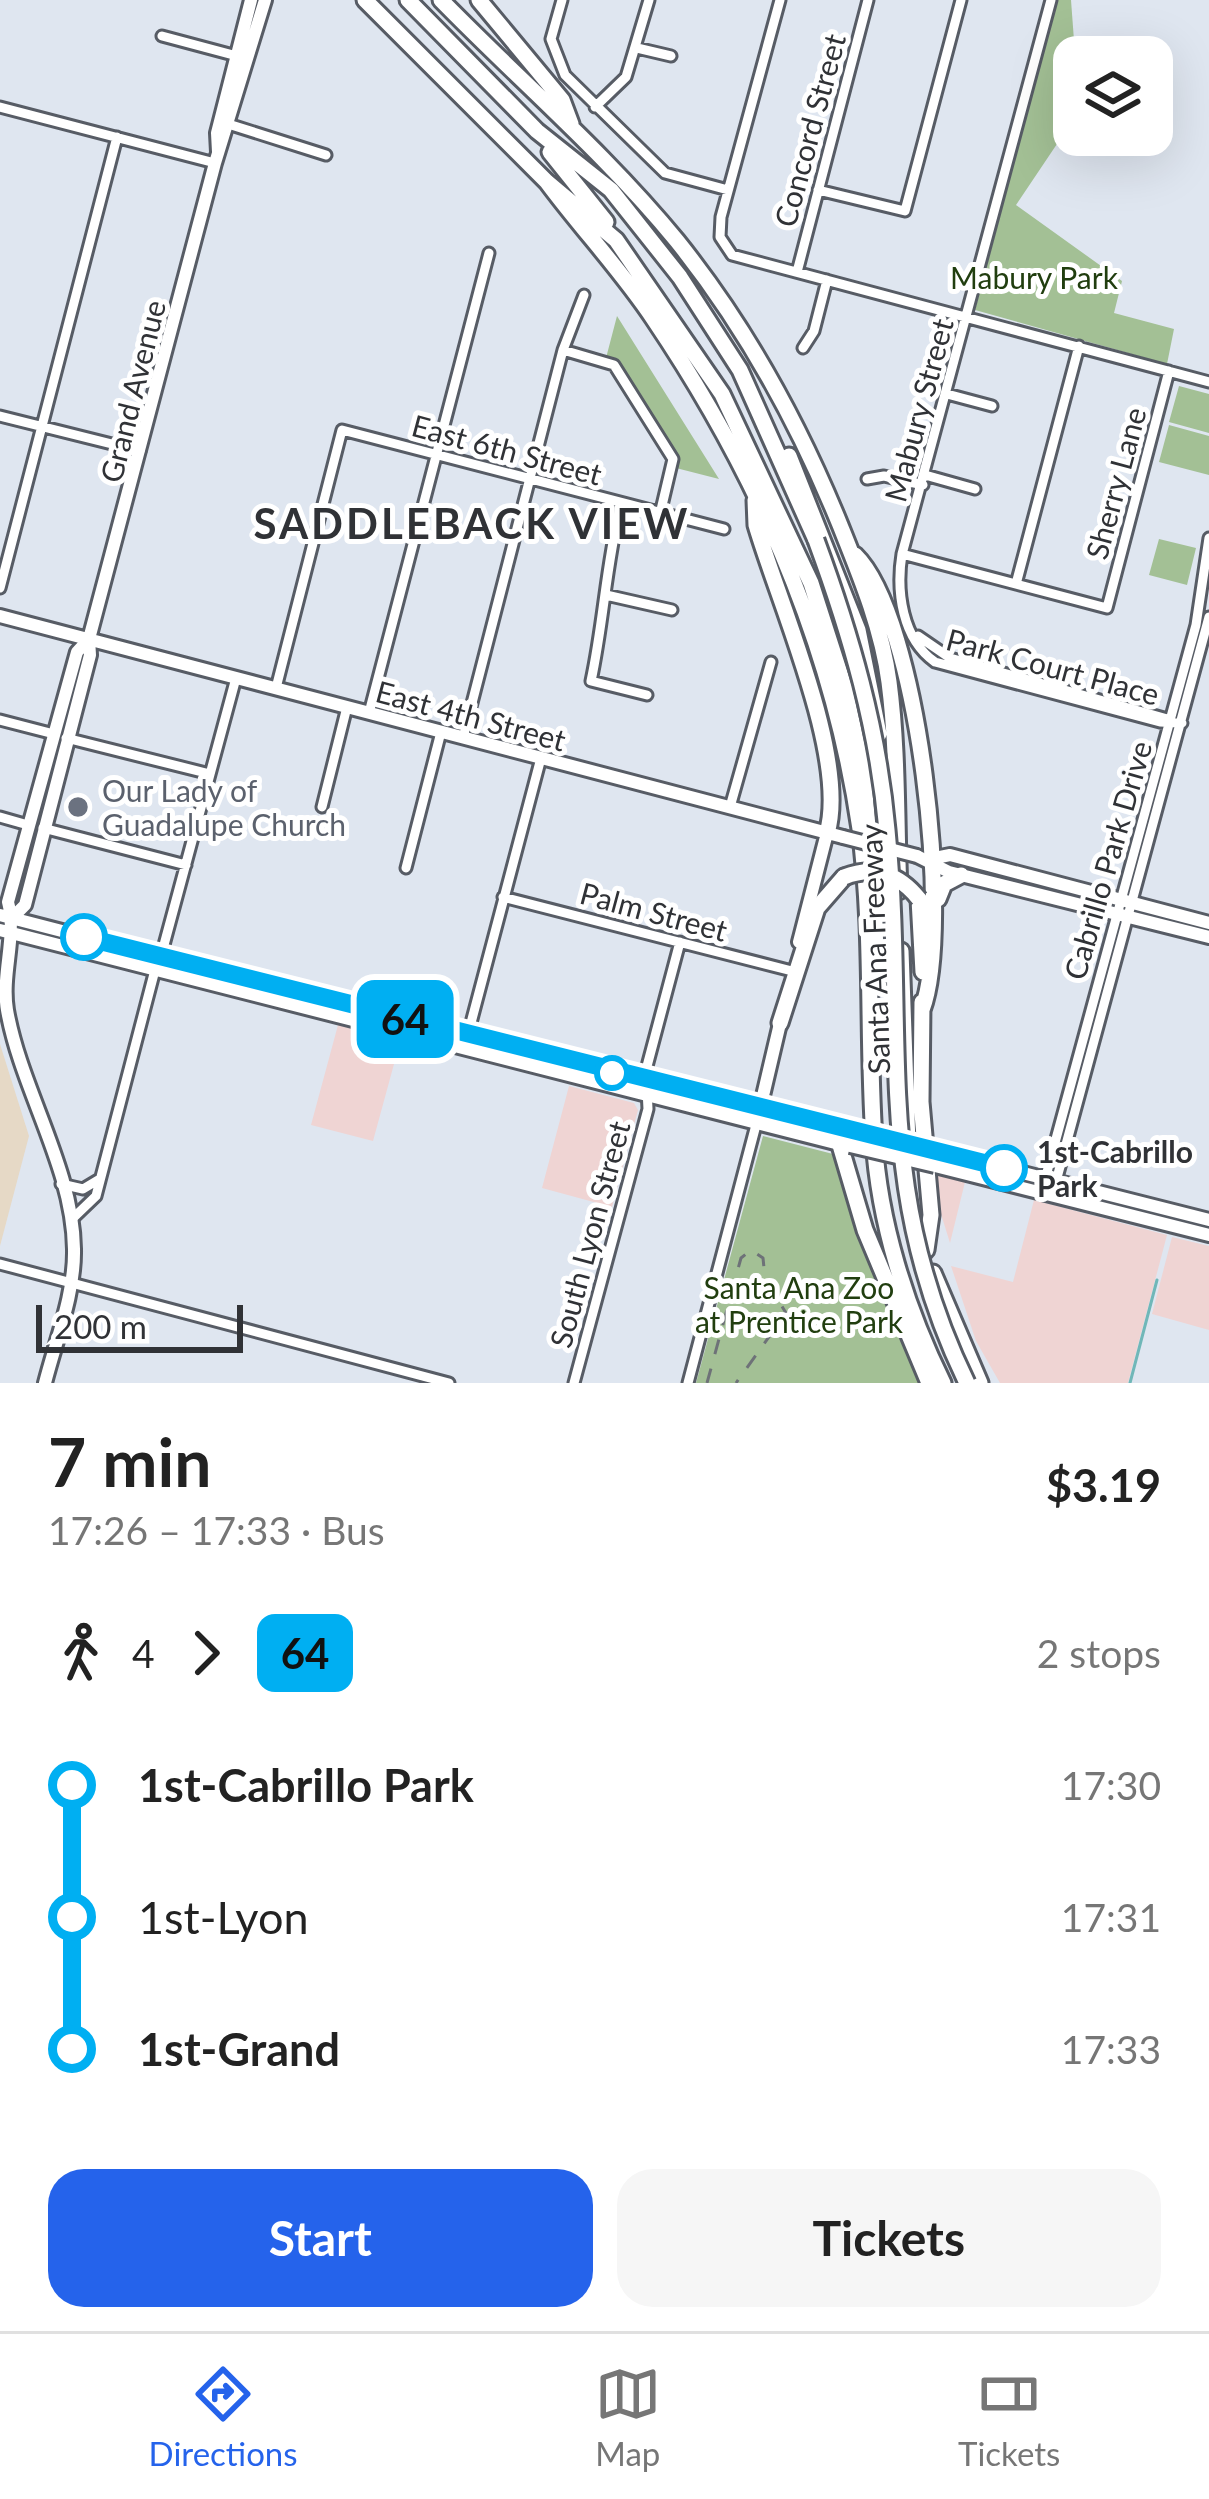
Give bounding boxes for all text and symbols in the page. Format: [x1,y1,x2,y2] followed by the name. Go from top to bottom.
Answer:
[766,29,852,230] street label: Concord Street
[1053,36,1173,156] map controls
[1053,36,1173,156] button: layers
[950,259,1119,295] park label: Mabury Park
[92,296,172,486] street label: Grand Avenue
[876,314,960,506] street label: Mabury Street
[1077,403,1153,563] street label: Sherry Lane
[408,406,606,492] street label: East 6th Street
[253,498,691,548] district label: SADDLEBACK VIEW
[943,620,1163,712] street label: Park Court Place
[372,672,570,758] street label: East 4th Street
[1056,737,1158,983] street label: Cabrillo Park Drive
[102,772,346,842] place label: Our Lady of Guadalupe Church
[65,794,91,820] marker: Our Lady of Guadalupe Church
[852,823,896,1075] street label: Santa Ana Freeway
[576,874,732,948] street label: Palm Street
[62,915,106,959] unlabelled marker
[351,980,459,1058] line badge: 64
[381,994,429,1044] text: 64
[596,1057,628,1089] unlabelled marker
[541,1117,637,1351] street label: South Lyon Street
[1037,1133,1193,1203] place label: 1st-Cabrillo Park
[982,1146,1026,1190] marker: 1st-Cabrillo Park
[695,1269,904,1339] park label: Santa Ana Zoo at Prentice Park
[36,1299,243,1352] scale bar
[54,1306,147,1346] text: 200 m
[48,1422,212,1501] text: 7 min
[1046,1458,1161,1512] text: $3.19
[48,1507,385,1553] text: 17:26 – 17:33 · Bus
[48,1620,114,1686] icon: walk
[173,1620,239,1686] icon: forward
[281,1628,329,1678] text: 64
[132,1630,155,1676] text: 4
[1037,1630,1161,1676] text: 2 stops
[138,1758,474,1812] text: 1st-Cabrillo Park
[1061,1762,1161,1808] text: 17:30
[138,1890,309,1944] text: 1st-Lyon
[1061,1894,1161,1940] text: 17:31
[138,2022,340,2076] text: 1st-Grand
[1061,2026,1161,2072] text: 17:33
[48,2169,593,2307] button: Start
[617,2169,1161,2307] button: Tickets
[149,2361,298,2473] tab: Directions
[595,2361,661,2473] tab: Map
[958,2361,1060,2473] tab: Tickets

